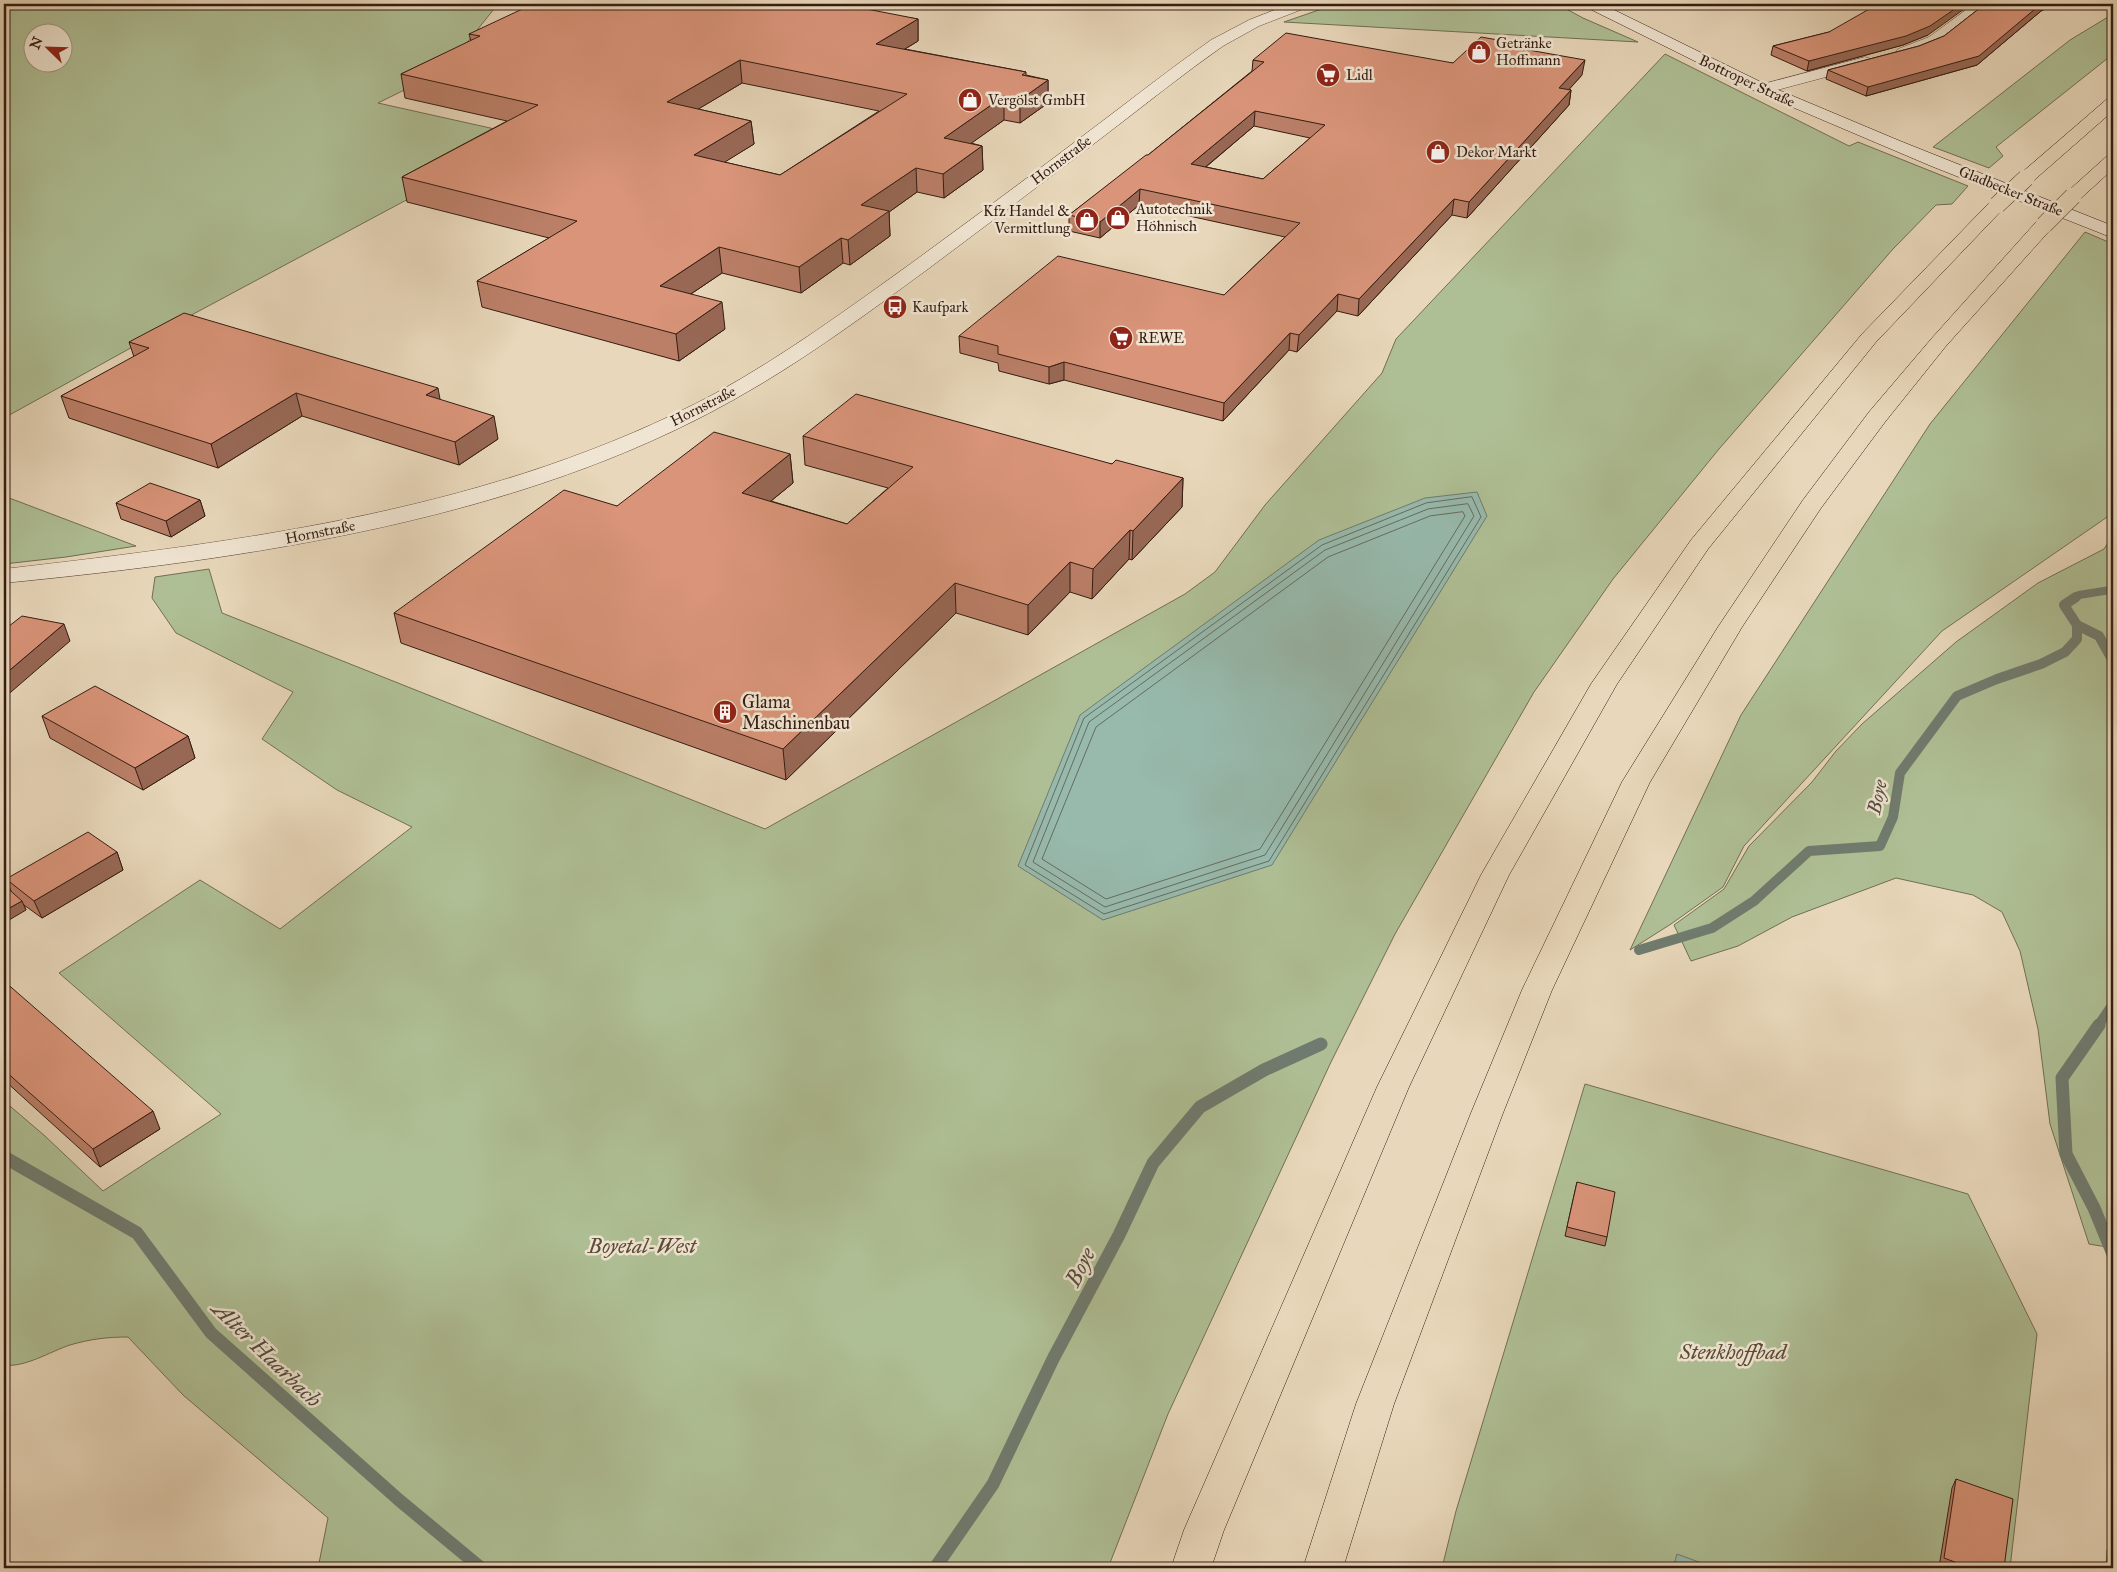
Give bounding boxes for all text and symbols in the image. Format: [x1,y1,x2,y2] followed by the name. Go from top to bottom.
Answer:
[22,22,72,72] north arrow
[26,34,47,52] text: N
[1496,34,1561,69] place label: Getränke Hoffmann
[1466,39,1492,65] shop icon: Getränke Hoffmann
[1696,51,1798,111] street label: Bottroper Straße
[1315,62,1341,88] supermarket icon: Lidl
[1346,66,1374,84] place label: Lidl
[957,87,983,113] shop icon: Vergölst GmbH
[987,91,1085,109] place label: Vergölst GmbH
[1027,131,1095,189] street label: Hornstraße
[1425,139,1451,165] shop icon: Dekor Markt
[1456,143,1538,161] place label: Dekor Markt
[1956,162,2066,220] street label: Gladbecker Straße
[1135,200,1212,235] place label: Autotechnik Höhnisch
[983,202,1071,237] place label: Kfz Handel & Vermittlung
[1105,205,1131,231] shop icon: Autotechnik Höhnisch
[1074,207,1100,233] shop icon: Kfz Handel & Vermittlung
[882,294,908,320] bus stop icon: Kaufpark
[912,298,968,316] place label: Kaufpark
[1108,325,1134,351] supermarket icon: REWE
[1138,329,1184,347] place label: REWE
[667,382,739,430] street label: Hornstraße
[283,516,357,548] street label: Hornstraße
[742,691,851,734] place label: Glama Maschinenbau
[712,699,738,725] building icon: Glama Maschinenbau
[1862,777,1892,817] water label: Boye
[587,1233,697,1259] park label: Boyetal-West
[1059,1243,1101,1292] water label: Boye
[205,1294,327,1413] water label: Alter Haarbach
[1679,1339,1788,1367] park label: Stenkhoffbad

